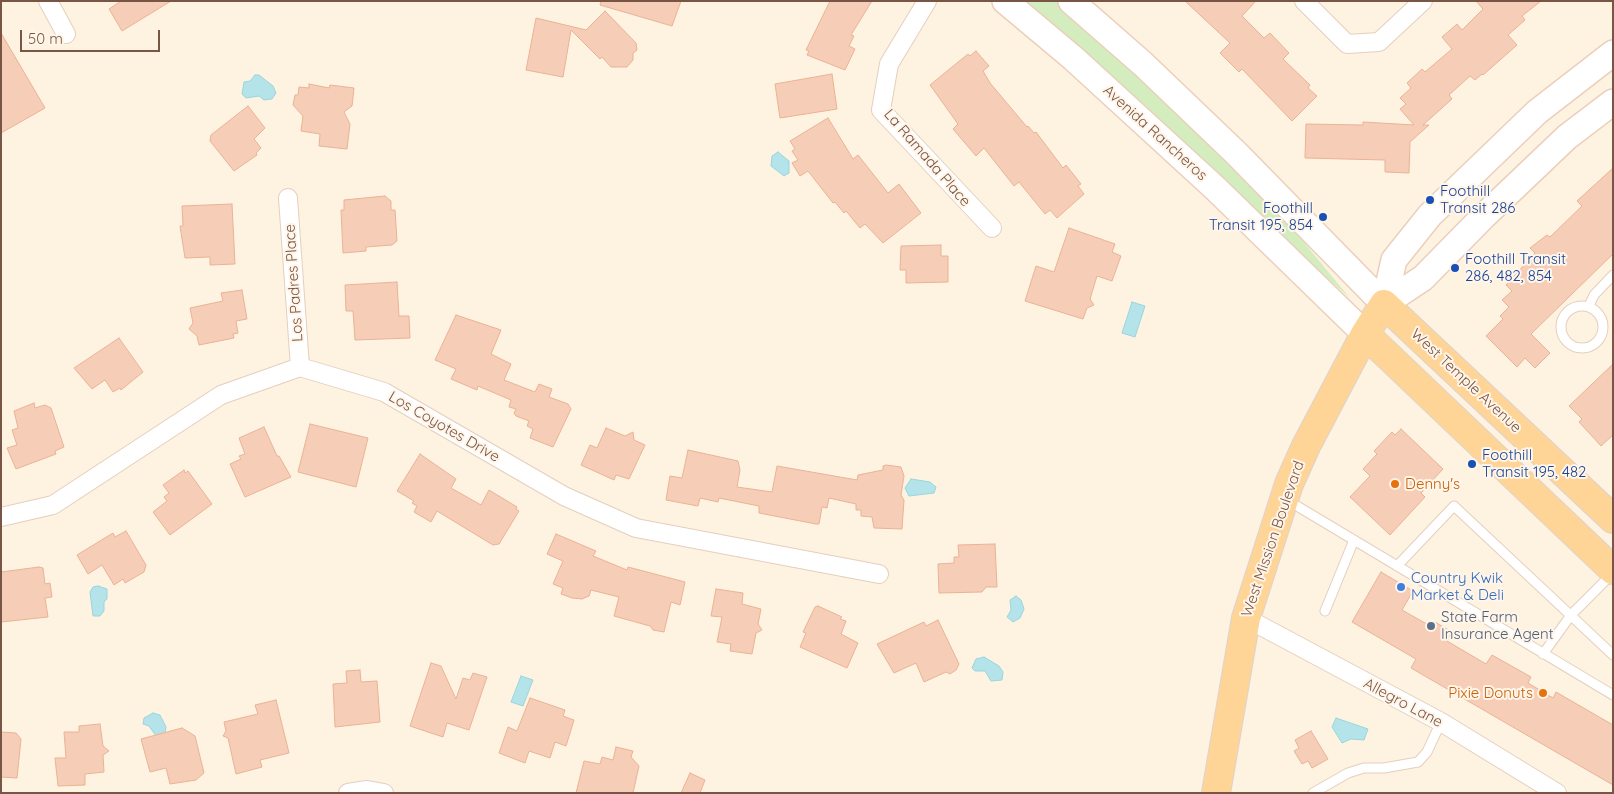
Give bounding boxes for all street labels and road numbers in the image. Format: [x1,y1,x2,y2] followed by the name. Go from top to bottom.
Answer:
[1099,81,1211,185] street label: Avenida Rancheros
[880,106,974,210] street label: La Ramada Place
[281,224,307,342] street label: Los Padres Place
[1407,325,1525,437] street label: West Temple Avenue
[385,388,503,466] street label: Los Coyotes Drive
[1238,458,1308,620] street label: West Mission Boulevard
[1360,675,1446,731] street label: Allegro Lane

